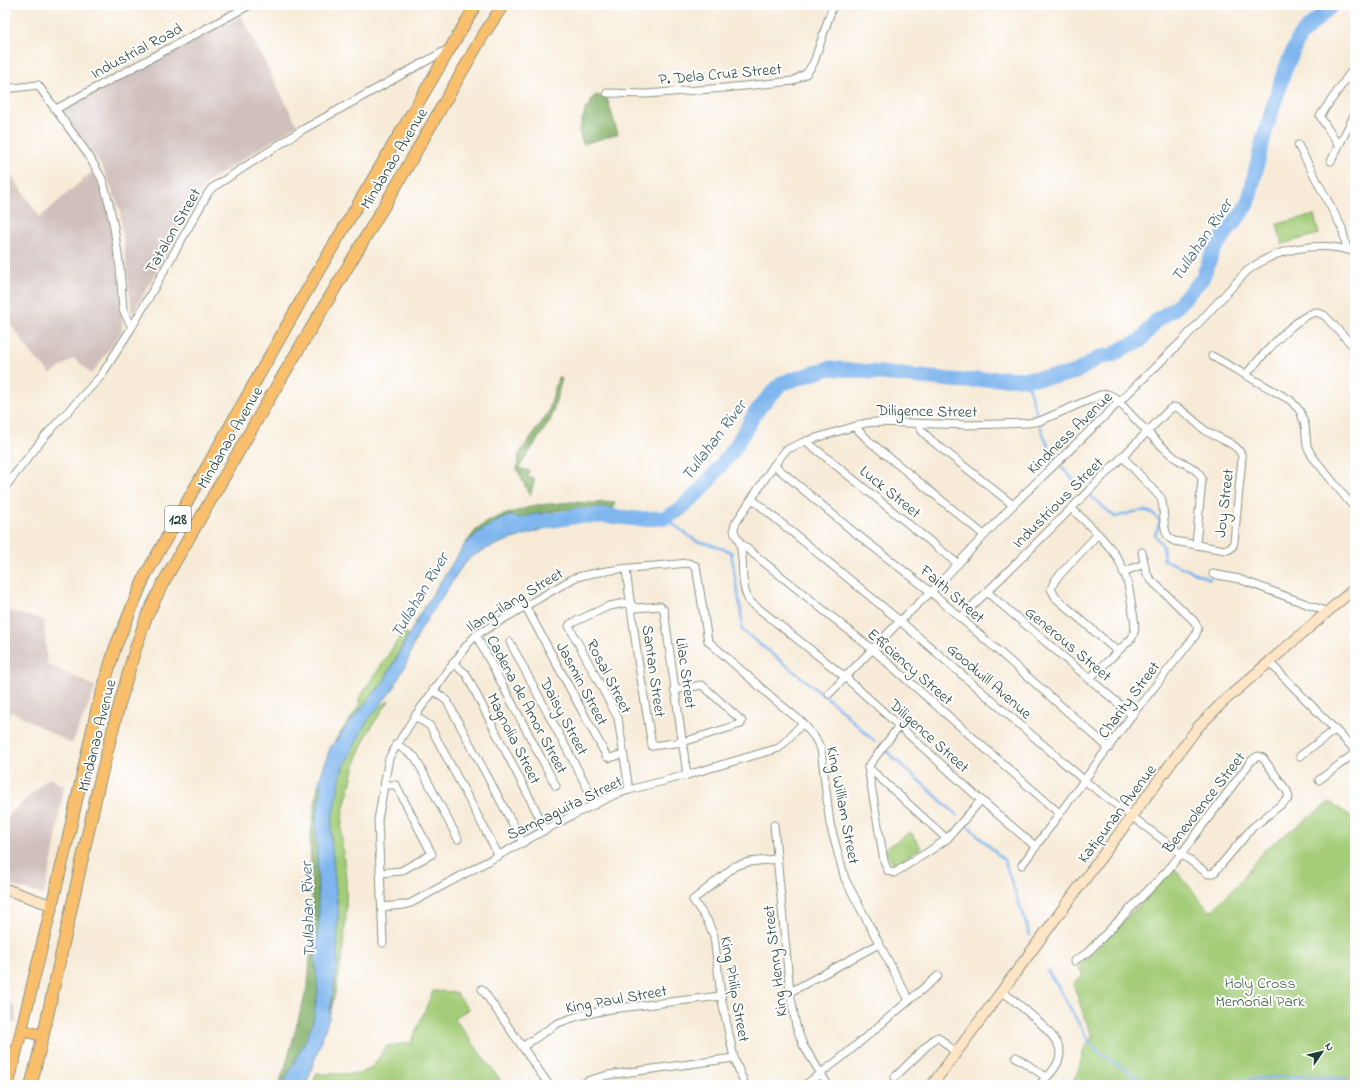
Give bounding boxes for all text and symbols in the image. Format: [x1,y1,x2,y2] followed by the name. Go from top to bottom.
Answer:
[87,17,187,86] street label: Industrial Road
[658,58,783,92] street label: P. Dela Cruz Street
[355,103,435,214] street label: Mindanao Avenue
[140,183,208,278] street label: Tatalon Street
[1165,192,1241,287] water label: Tullahan River
[192,382,270,494] street label: Mindanao Avenue
[1022,386,1119,481] street label: Kindness Avenue
[675,393,755,487] water label: Tullahan River
[875,399,978,425] street label: Diligence Street
[1007,452,1110,555] street label: Industrious Street
[854,460,926,525] street label: Luck Street
[1209,467,1241,539] street label: Joy Street
[165,506,191,532] road number: 128
[385,546,457,643] water label: Tullahan River
[913,559,990,630] street label: Faith Street
[462,562,569,639] street label: Ilang-ilang Street
[1019,601,1117,689] street label: Generous Street
[861,623,959,712] street label: Efficiency Street
[635,624,671,720] street label: Santan Street
[479,631,573,779] street label: Cadena de Amor Street
[579,635,638,719] street label: Rosal Street
[668,636,702,711] street label: Lilac Street
[549,638,614,731] street label: Jasmin Street
[941,638,1037,726] street label: Goodwill Avenue
[1092,656,1167,744] street label: Charity Street
[532,673,594,760] street label: Daisy Street
[72,676,124,794] street label: Mindanao Avenue
[480,689,547,789] street label: Magnolia Street
[882,693,975,780] street label: Diligence Street
[819,744,865,867] street label: King William Street
[1157,747,1252,860] street label: Benevolence Street
[1072,759,1163,869] street label: Katipunan Avenue
[503,770,627,847] street label: Sampaguita Street
[294,859,323,958] water label: Tullahan River
[757,903,795,1018] street label: King Henry Street
[713,935,755,1045] street label: King Philip Street
[1215,972,1306,1014] park label: Holy Cross Memorial Park
[564,979,670,1021] street label: King Paul Street
[1302,1032,1342,1072] north arrow
[1321,1039,1338,1054] text: N

